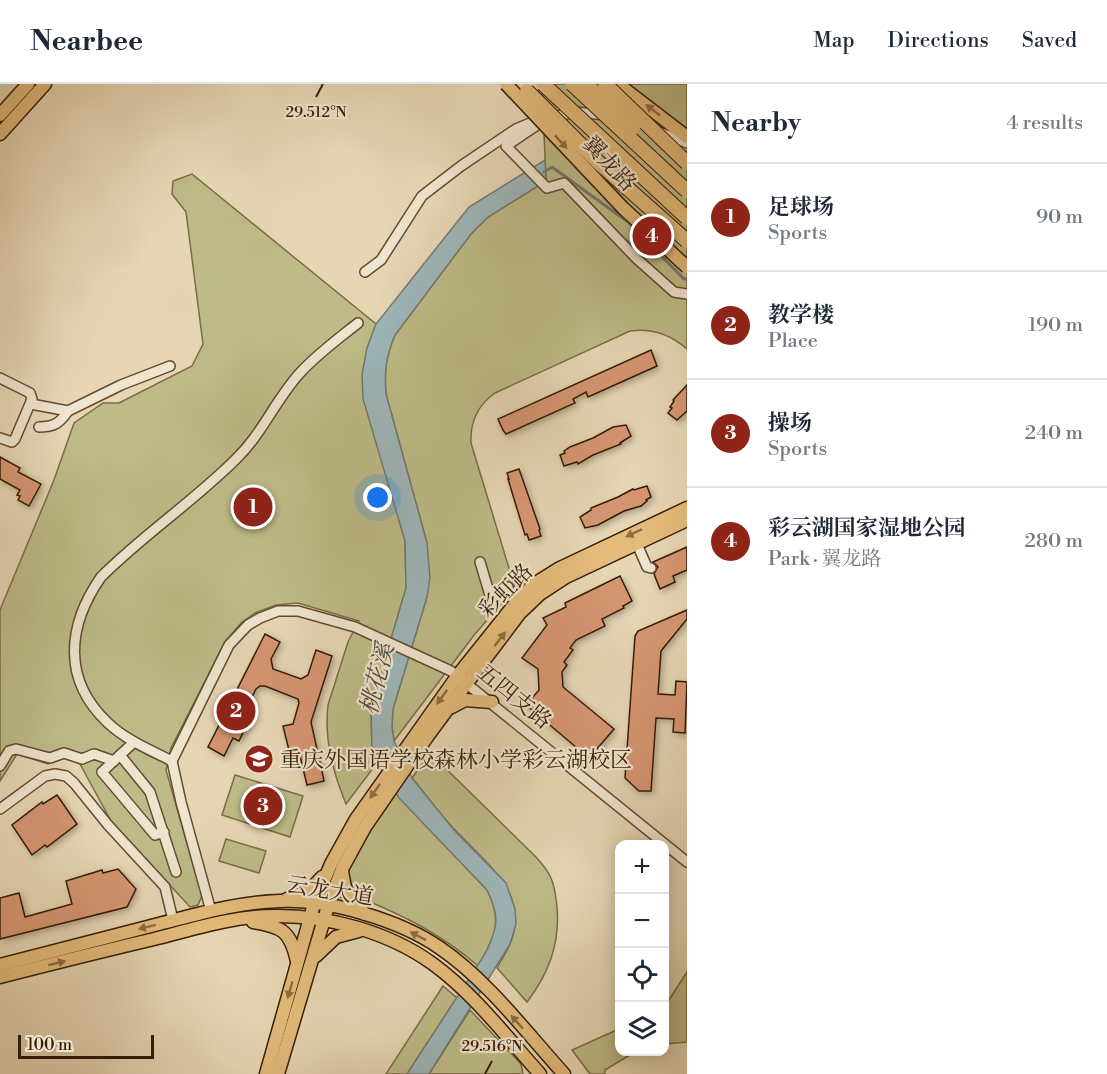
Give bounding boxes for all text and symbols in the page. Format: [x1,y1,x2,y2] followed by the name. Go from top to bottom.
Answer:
[30,24,143,59] text: Nearbee
[813,28,855,54] text: Map
[888,28,989,54] text: Directions
[1022,28,1077,54] text: Saved
[285,103,347,122] text: 29.512°N
[646,104,661,116] one-way arrow
[711,107,801,139] text: Nearby
[1006,111,1083,136] text: 4 results
[577,131,641,197] street label: 翼龙路
[554,134,568,149] one-way arrow
[768,194,834,221] text: 足球场
[726,205,735,230] text: 1
[1036,205,1083,230] text: 90 m
[632,214,672,258] pin: 4
[768,221,827,246] text: Sports
[768,302,834,329] text: 教学楼
[724,313,737,338] text: 2
[1028,313,1083,338] text: 190 m
[768,329,818,354] text: Place
[768,410,812,437] text: 操场
[724,421,737,446] text: 3
[1025,421,1083,446] text: 240 m
[768,437,827,462] text: Sports
[363,483,392,512] your location
[234,484,272,530] pin: 1
[768,515,966,542] text: 彩云湖国家湿地公园
[625,528,643,538] one-way arrow
[724,529,737,554] text: 4
[1024,529,1083,554] text: 280 m
[768,547,881,572] text: Park · 翼龙路
[473,558,539,624] street label: 彩虹路
[494,632,506,647] one-way arrow
[355,638,402,718] water label: 桃花溪
[471,659,557,735] street label: 五四支路
[216,688,256,734] pin: 2
[436,688,448,704] one-way arrow
[243,743,275,775] school or university icon: 重庆外国语学校森林小学彩云湖校区
[280,747,632,774] place label: 重庆外国语学校森林小学彩云湖校区
[369,782,381,798] one-way arrow
[244,784,282,828] pin: 3
[615,840,669,1056] map controls
[615,840,669,894] button: +
[284,871,375,912] street label: 云龙大道
[615,894,669,948] button: −
[138,923,156,933] one-way arrow
[409,931,426,941] one-way arrow
[615,948,669,1002] button: locate
[48,958,66,968] one-way arrow
[284,981,294,1000] one-way arrow
[615,1002,669,1056] button: layers
[511,1015,524,1030] one-way arrow
[18,1032,154,1060] scale bar
[27,1035,72,1055] text: 100 m
[462,1037,522,1056] text: 29.516°N

